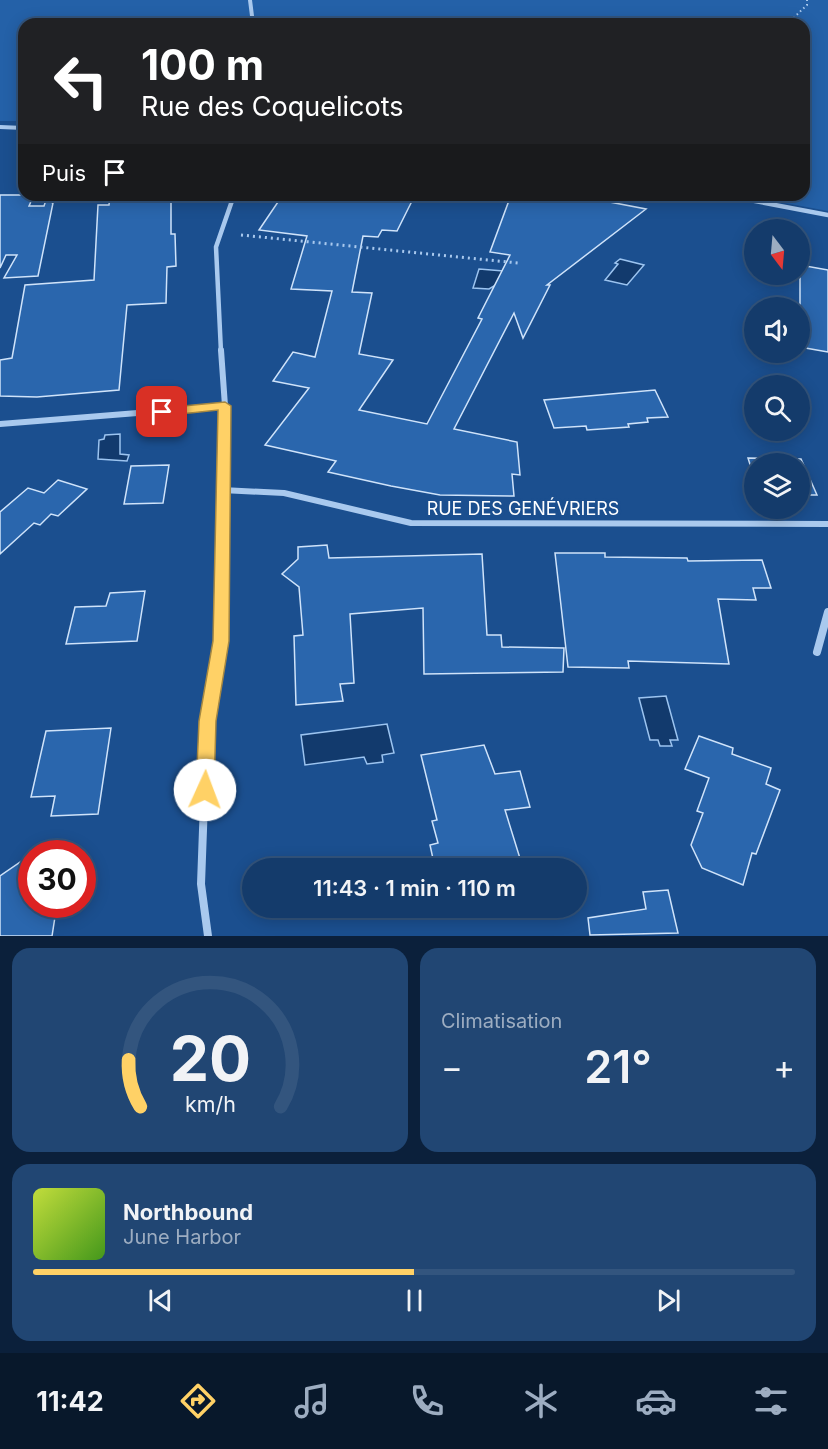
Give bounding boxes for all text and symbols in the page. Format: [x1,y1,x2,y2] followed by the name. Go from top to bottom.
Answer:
[141,39,264,90] text: 100 m
[42,42,120,120] icon: left
[141,90,403,123] text: Rue des Coquelicots
[98,156,131,189] icon: arrive
[42,160,86,186] text: Puis
[744,219,810,285] north arrow
[744,219,810,519] map controls
[744,297,810,363] button: sound
[744,375,810,441] button: search
[136,386,187,437] pin
[145,395,178,428] icon: arrive
[744,453,810,519] button: layers
[427,497,619,519] street label: RUE DES GENÉVRIERS
[173,758,237,822] position arrow
[18,840,96,918] speed limit sign: 30
[313,875,516,901] text: 11:43 · 1 min · 110 m
[441,1009,562,1033] text: Climatisation
[169,1021,251,1096] text: 20
[584,1039,652,1094] text: 21°
[441,1047,463,1087] text: −
[773,1047,795,1087] text: +
[185,1091,235,1117] text: km/h
[123,1199,253,1225] text: Northbound
[123,1225,241,1249] text: June Harbor
[144,1284,177,1317] icon: previous
[398,1284,431,1317] icon: pause
[652,1284,685,1317] icon: next
[177,1380,219,1422] icon: directions
[291,1380,333,1422] icon: music
[406,1380,448,1422] icon: phone
[520,1380,562,1422] icon: climate
[635,1380,677,1422] icon: car
[750,1380,792,1422] icon: filters
[36,1385,104,1418] text: 11:42

